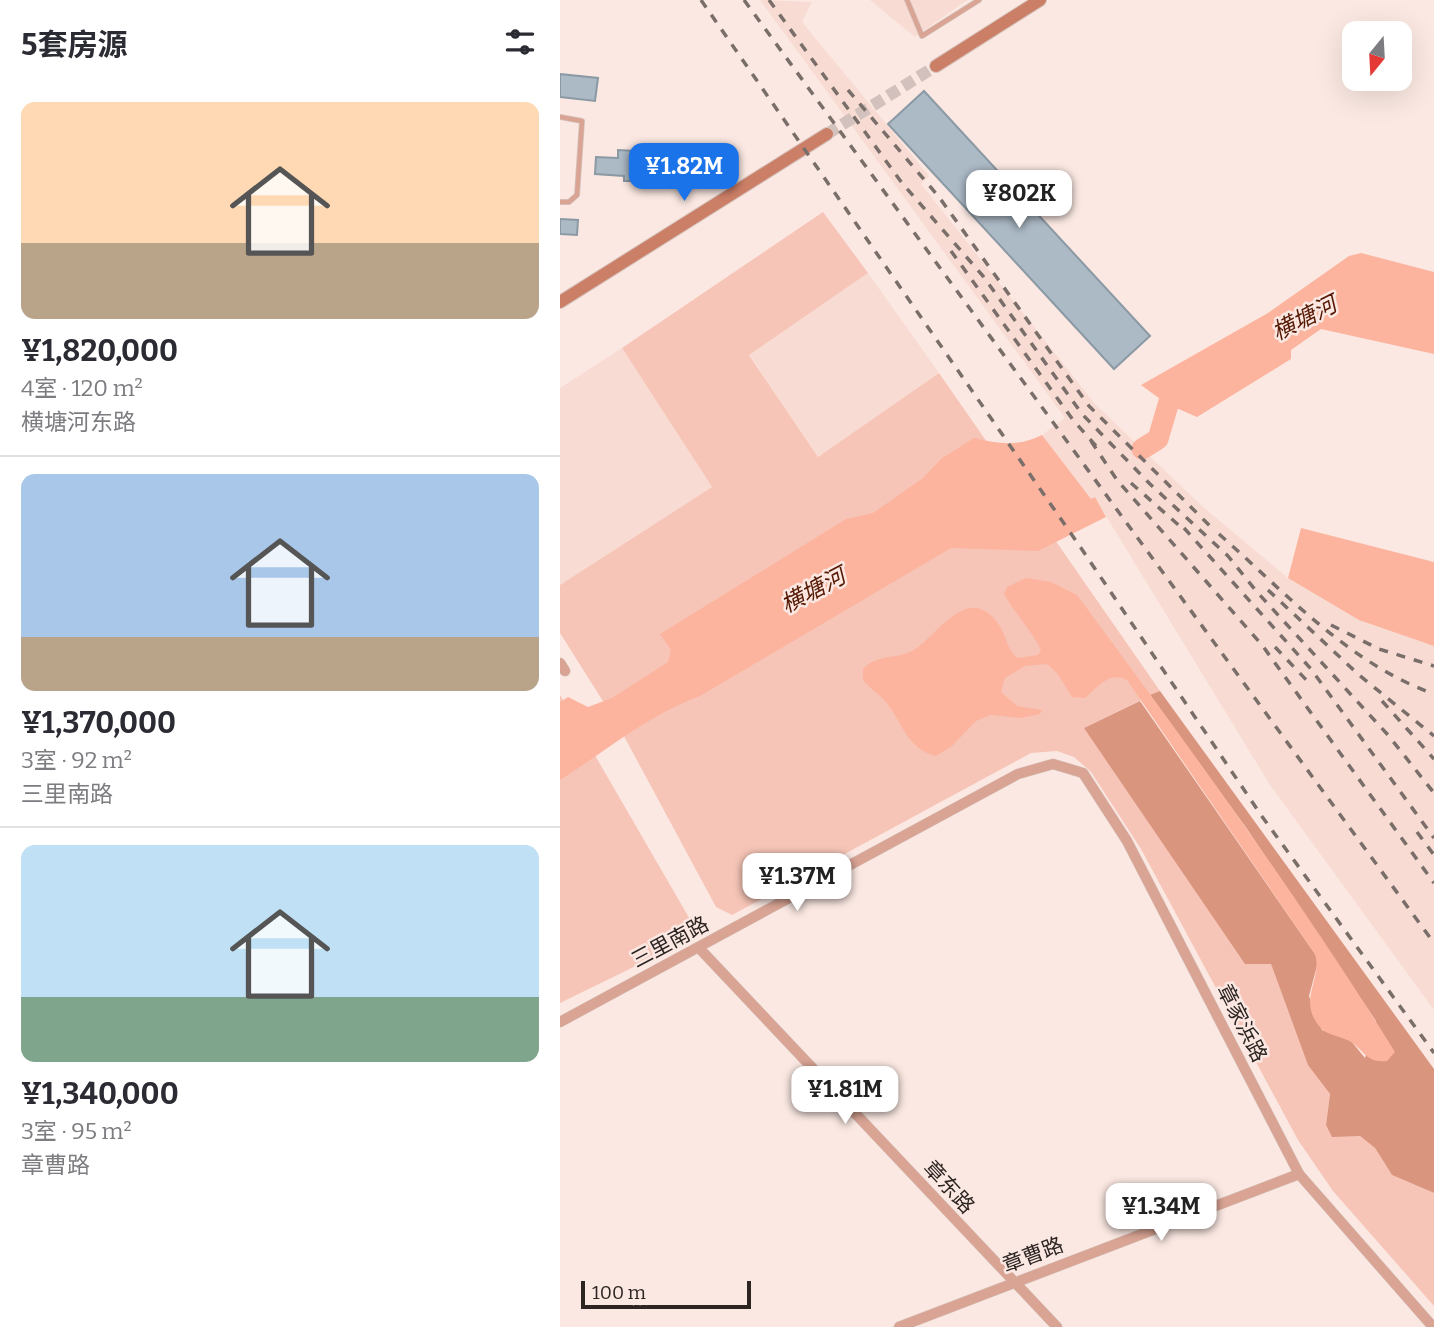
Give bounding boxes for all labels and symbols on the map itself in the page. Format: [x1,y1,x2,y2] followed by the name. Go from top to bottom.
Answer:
[1342,21,1412,91] north arrow
[627,144,741,203] pin: ¥1.82M
[970,170,1068,230] pin: ¥802K
[1267,288,1345,346] water label: 横塘河
[776,560,854,619] water label: 横塘河
[740,853,854,913] pin: ¥1.37M
[627,911,713,973] street label: 三里南路
[1211,980,1273,1066] street label: 章家浜路
[788,1066,902,1126] pin: ¥1.81M
[918,1155,980,1219] street label: 章东路
[1104,1184,1218,1243] pin: ¥1.34M
[999,1232,1067,1278] street label: 章曹路
[581,1278,751,1310] scale bar

